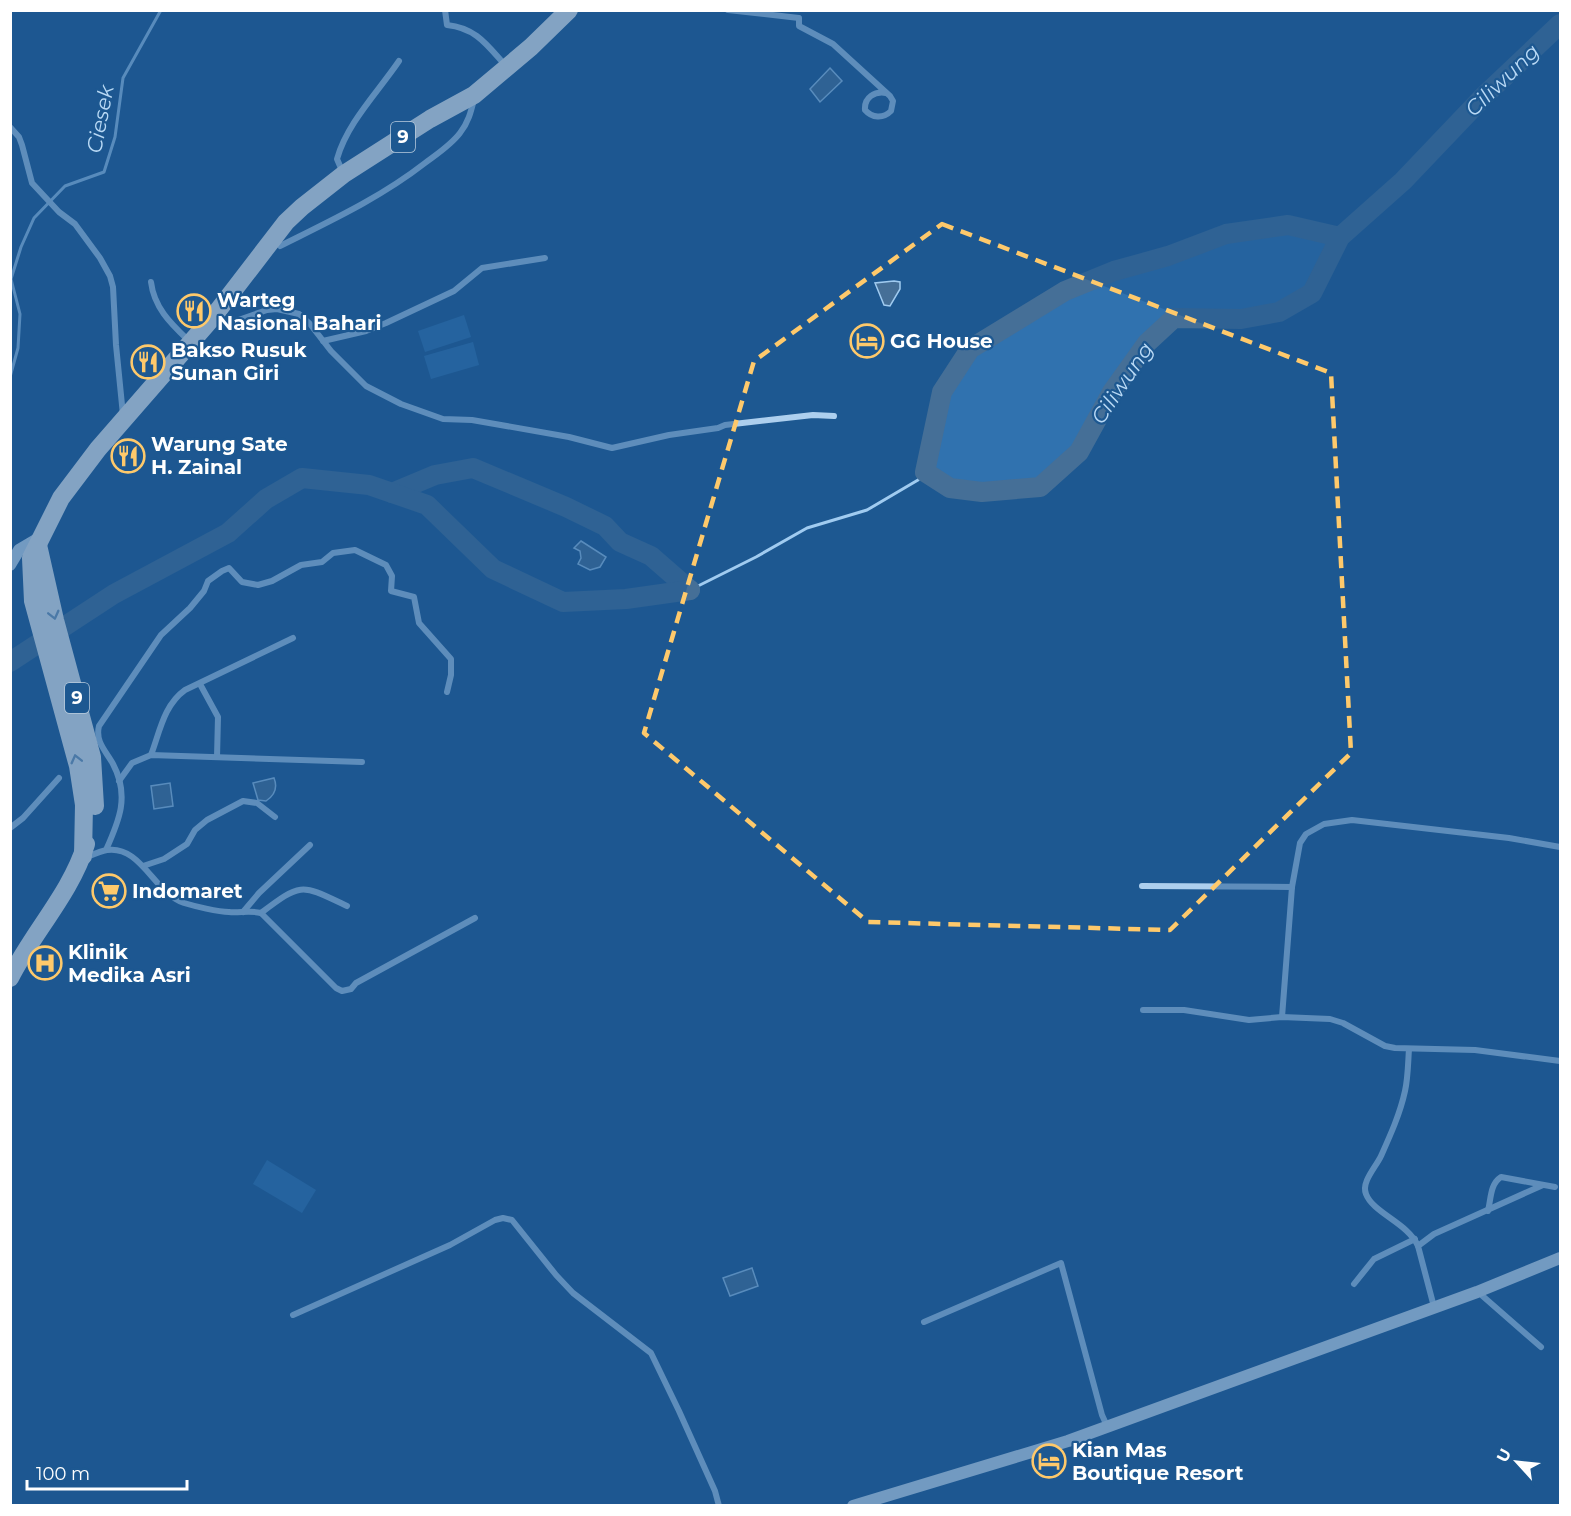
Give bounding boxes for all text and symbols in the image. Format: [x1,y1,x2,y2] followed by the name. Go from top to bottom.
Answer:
[1460,39,1544,121] water label: Ciliwung
[81,81,119,155] water label: Ciesek
[391,122,415,152] road number: 9
[217,288,381,335] place label: Warteg Nasional Bahari
[176,293,212,329] restaurant icon: Warteg Nasional Bahari
[849,323,885,359] hotel icon: GG House
[890,329,993,353] place label: GG House
[1086,337,1158,429] water label: Ciliwung
[171,338,308,385] place label: Bakso Rusuk Sunan Giri
[130,344,166,380] restaurant icon: Bakso Rusuk Sunan Giri
[151,432,288,479] place label: Warung Sate H. Zainal
[110,438,146,474] restaurant icon: Warung Sate H. Zainal
[47,609,59,620] one-way arrow
[65,683,89,713] road number: 9
[71,754,84,764] one-way arrow
[91,873,127,909] supermarket icon: Indomaret
[132,879,243,903] place label: Indomaret
[68,940,191,987] place label: Klinik Medika Asri
[27,945,63,981] hospital icon: Klinik Medika Asri
[1487,1432,1547,1492] north arrow
[1072,1438,1244,1485] place label: Kian Mas Boutique Resort
[1031,1443,1067,1479] hotel icon: Kian Mas Boutique Resort
[1493,1445,1515,1465] text: U
[27,1453,188,1491] scale bar
[36,1463,90,1485] text: 100 m

